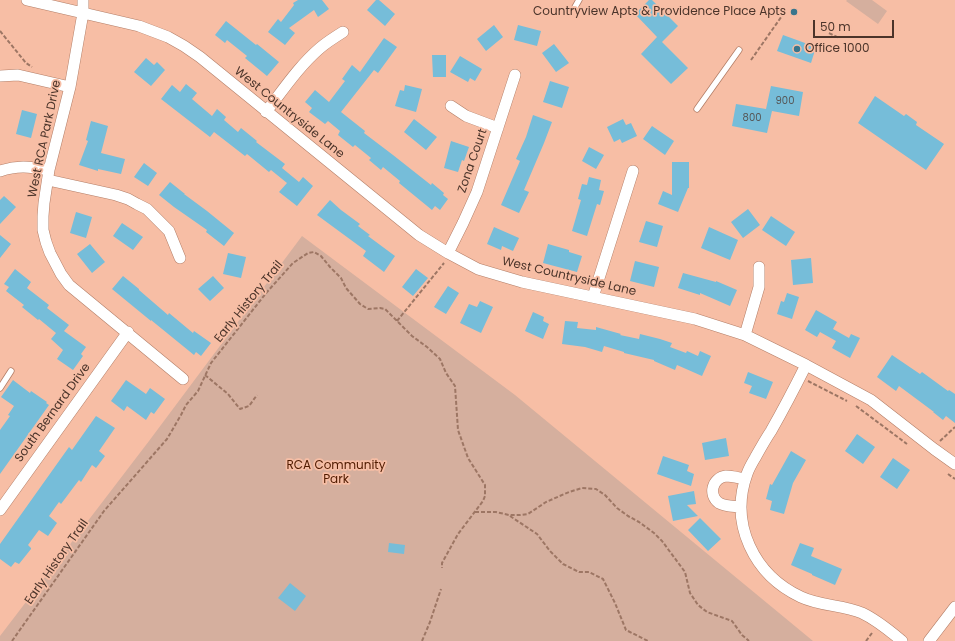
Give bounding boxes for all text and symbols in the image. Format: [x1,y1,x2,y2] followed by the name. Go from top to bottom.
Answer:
[533,5,786,19] place label: Countryview Apts & Providence Place Apts
[789,7,799,17] marker: Countryview Apts & Providence Place Apts
[815,12,896,38] scale bar
[820,18,851,35] text: 50 m
[805,42,870,56] place label: Office 1000
[792,44,802,54] marker: Office 1000
[231,64,347,162] street label: West Countryside Lane
[25,79,65,199] street label: West RCA Park Drive
[776,95,794,107] house number: 900
[743,112,761,124] house number: 800
[455,127,491,195] street label: Zona Court
[500,255,638,299] street label: West Countryside Lane
[212,258,286,346] street label: Early History Trail
[12,361,94,465] street label: South Bernard Drive
[287,459,385,487] park label: RCA Community Park
[22,517,92,607] street label: Early History Trail

